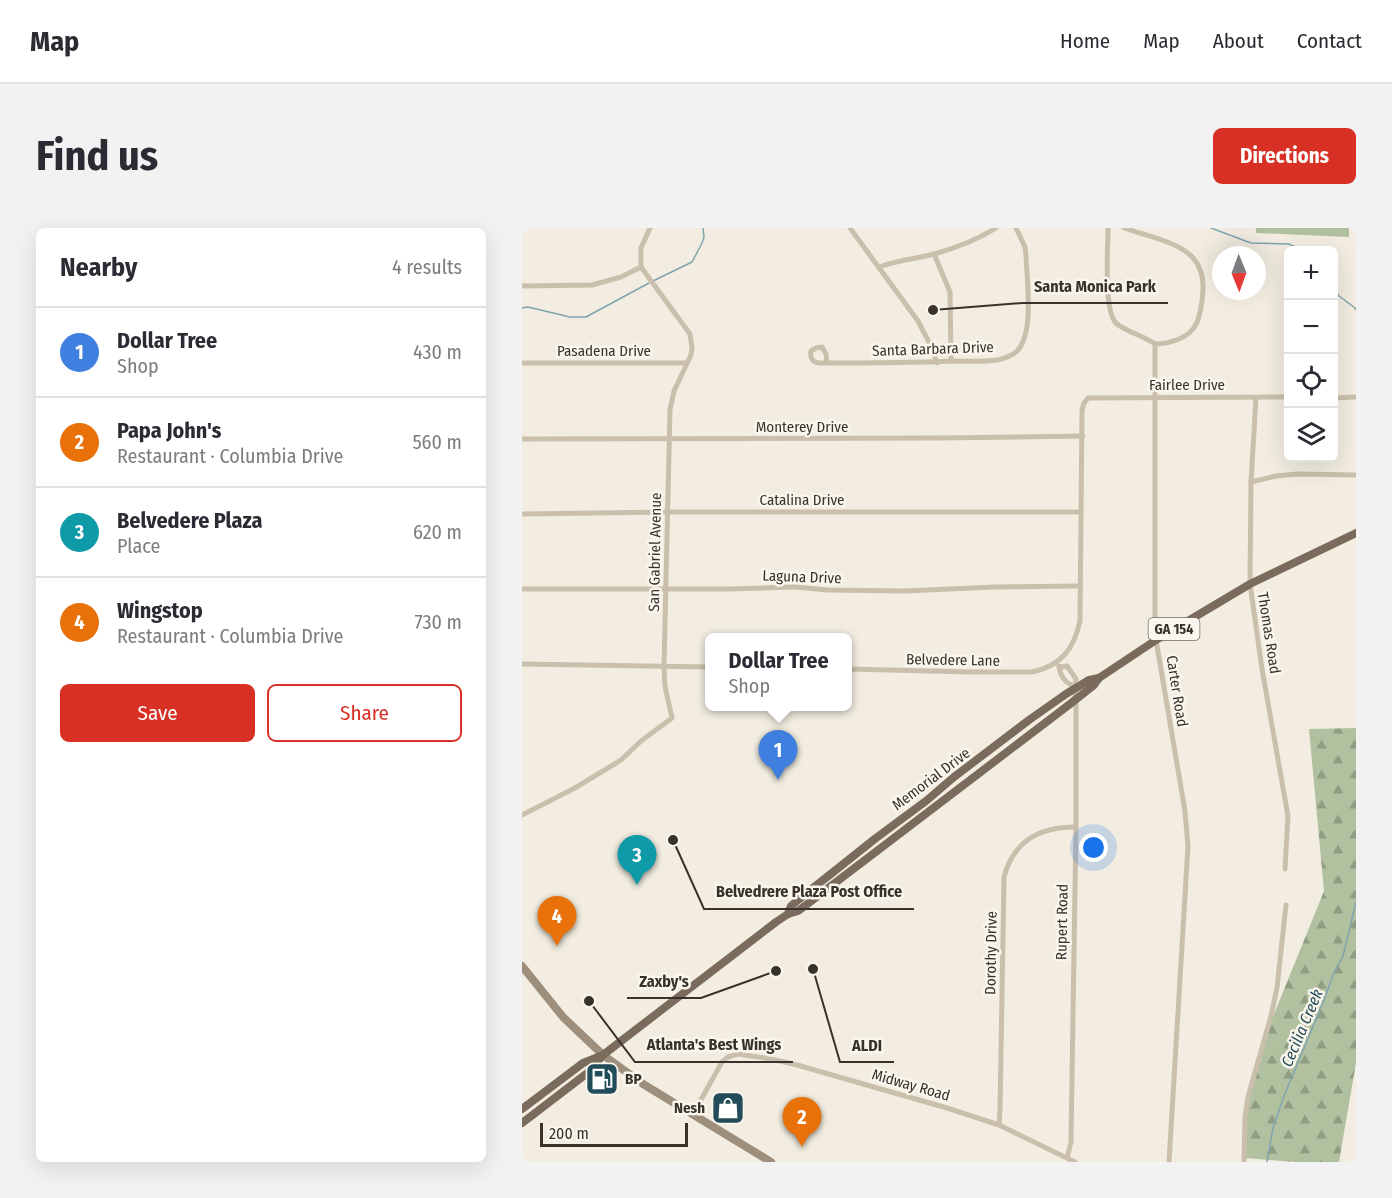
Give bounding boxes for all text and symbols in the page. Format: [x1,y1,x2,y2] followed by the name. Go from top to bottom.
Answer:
[30,25,79,58] text: Map
[1060,28,1110,54] text: Home
[1143,28,1180,54] text: Map
[1213,28,1264,54] text: About
[1297,28,1362,54] text: Contact
[1213,128,1356,184] button: Directions
[36,131,158,181] text: Find us
[1212,246,1266,300] north arrow
[1284,246,1338,462] map controls
[1284,246,1338,300] button: +
[60,252,137,283] text: Nearby
[392,255,462,279] text: 4 results
[1022,269,1168,303] callout: Santa Monica Park
[1034,277,1157,296] text: Santa Monica Park
[1284,300,1338,354] button: −
[117,327,217,354] text: Dollar Tree
[872,338,994,360] street label: Santa Barbara Drive
[75,340,84,364] text: 1
[413,340,462,364] text: 430 m
[557,342,651,360] street label: Pasadena Drive
[117,354,159,378] text: Shop
[1284,354,1338,408] button: locate
[1149,376,1225,394] street label: Fairlee Drive
[1284,408,1338,462] button: layers
[117,417,221,444] text: Papa John's
[756,418,848,436] street label: Monterey Drive
[75,430,84,454] text: 2
[412,430,462,454] text: 560 m
[117,444,343,468] text: Restaurant · Columbia Drive
[759,491,845,509] street label: Catalina Drive
[645,492,665,612] street label: San Gabriel Avenue
[117,507,262,534] text: Belvedere Plaza
[75,520,84,544] text: 3
[413,520,462,544] text: 620 m
[117,534,160,558] text: Place
[762,567,842,587] street label: Laguna Drive
[1254,591,1284,675] street label: Thomas Road
[117,597,203,624] text: Wingstop
[74,610,85,634] text: 4
[415,610,462,634] text: 730 m
[1148,618,1200,640] road number: GA 154
[117,624,343,648] text: Restaurant · Columbia Drive
[705,633,852,711] popup
[728,647,829,674] text: Dollar Tree
[906,650,1000,670] street label: Belvedere Lane
[1162,654,1192,728] street label: Carter Road
[728,674,770,698] text: Shop
[60,684,255,742] button: Save
[267,684,462,742] button: Share
[758,730,798,780] pin: 1
[888,744,974,814] street label: Memorial Drive
[1079,833,1108,862] your location
[618,836,656,885] pin: 3
[704,875,914,909] callout: Belvedrere Plaza Post Office
[716,882,902,901] text: Belvedrere Plaza Post Office
[1052,884,1072,960] street label: Rupert Road
[537,896,576,946] pin: 4
[981,911,1001,995] street label: Dorothy Drive
[627,964,701,998] callout: Zaxby's
[639,972,689,991] text: Zaxby's
[1277,986,1327,1070] water label: Cecilia Creek
[635,1028,793,1062] callout: Atlanta's Best Wings
[840,1028,894,1062] callout: ALDI
[646,1035,781,1054] text: Atlanta's Best Wings
[851,1036,882,1055] text: ALDI
[584,1061,620,1097] fuel station icon: BP
[870,1065,952,1105] street label: Midway Road
[625,1070,642,1088] place label: BP
[710,1090,746,1126] shop icon: Nesh
[782,1098,822,1147] pin: 2
[674,1099,705,1117] place label: Nesh
[540,1120,688,1148] scale bar
[549,1124,589,1143] text: 200 m

